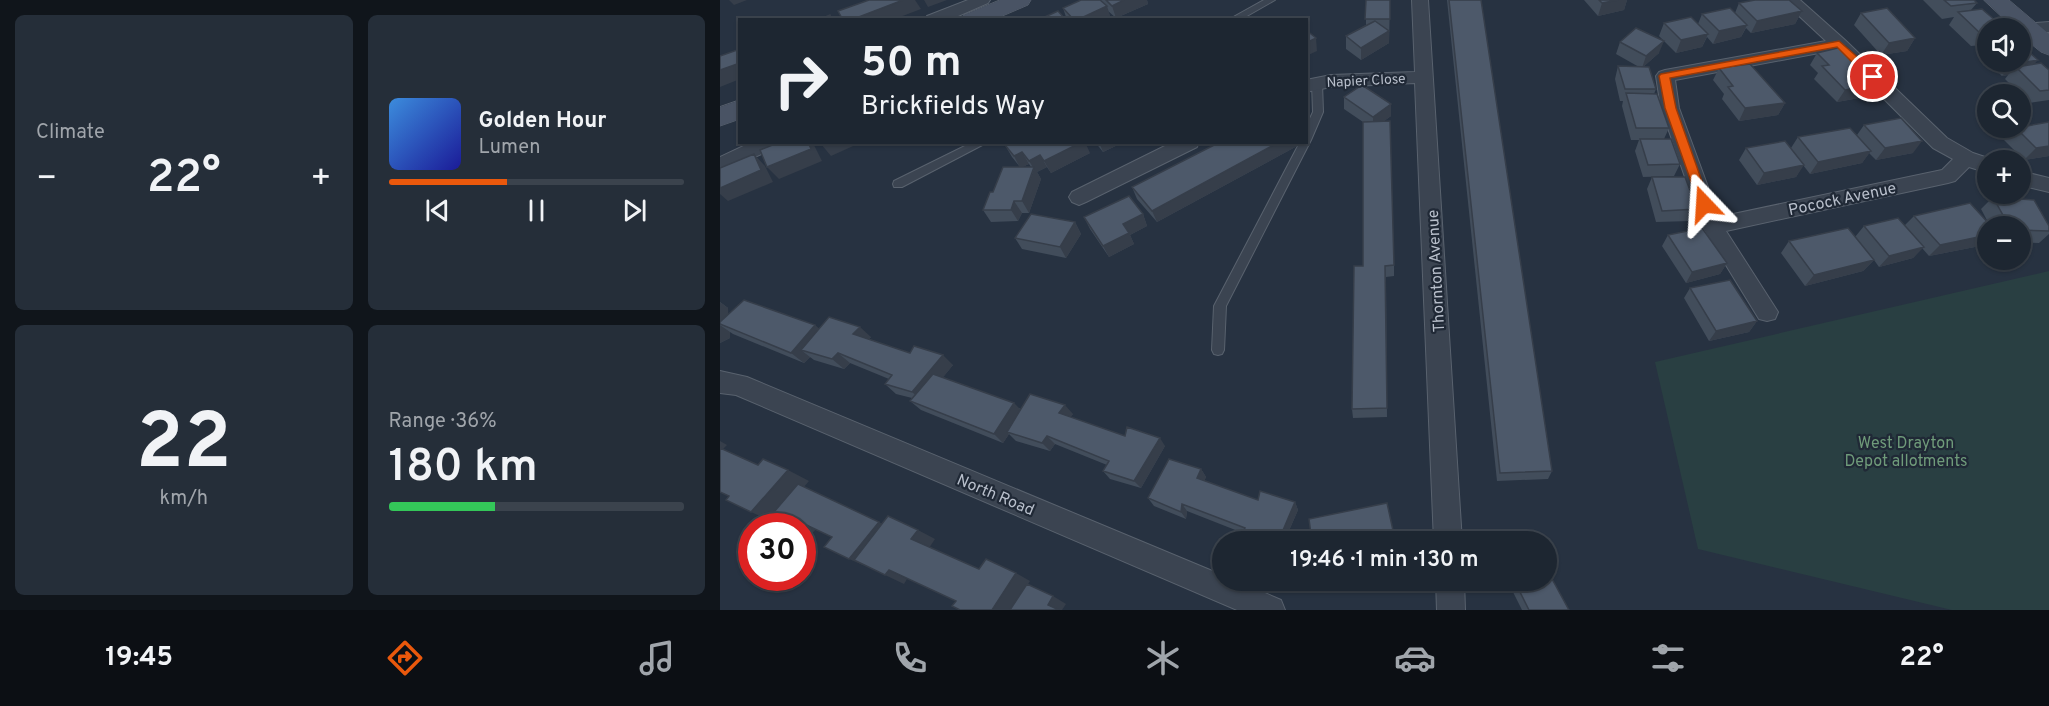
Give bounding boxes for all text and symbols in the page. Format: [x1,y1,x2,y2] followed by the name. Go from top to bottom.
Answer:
[1977,18,2031,270] map controls
[1977,18,2031,72] button: sound
[861,38,962,91] text: 50 m
[762,42,840,120] icon: right
[1847,51,1898,102] pin
[1856,60,1889,93] icon: arrive
[1326,71,1406,92] street label: Napier Close
[1977,84,2031,138] button: search
[861,90,1045,124] text: Brickfields Way
[479,108,606,135] text: Golden Hour
[36,120,105,146] text: Climate
[479,135,541,161] text: Lumen
[1977,150,2031,204] button: +
[147,151,221,208] text: 22°
[36,159,57,201] text: −
[310,159,331,201] text: +
[1672,172,1736,236] position arrow
[1787,179,1898,221] street label: Pocock Avenue
[421,194,454,227] icon: previous
[520,194,553,227] icon: pause
[618,194,651,227] icon: next
[1424,209,1450,333] street label: Thornton Avenue
[1977,216,2031,270] button: −
[136,397,231,496] text: 22
[389,409,497,435] text: Range · 36%
[1844,434,1968,472] park label: West Drayton Depot allotments
[389,440,538,497] text: 180 km
[953,471,1037,521] street label: North Road
[159,486,208,512] text: km/h
[738,513,816,591] speed limit sign: 30
[1290,547,1479,574] text: 19:46 · 1 min · 130 m
[384,637,426,679] icon: directions
[636,637,678,679] icon: music
[889,637,931,679] icon: phone
[1142,637,1184,679] icon: climate
[1394,637,1436,679] icon: car
[1647,637,1689,679] icon: filters
[105,641,173,675] text: 19:45
[1899,641,1944,675] text: 22°

